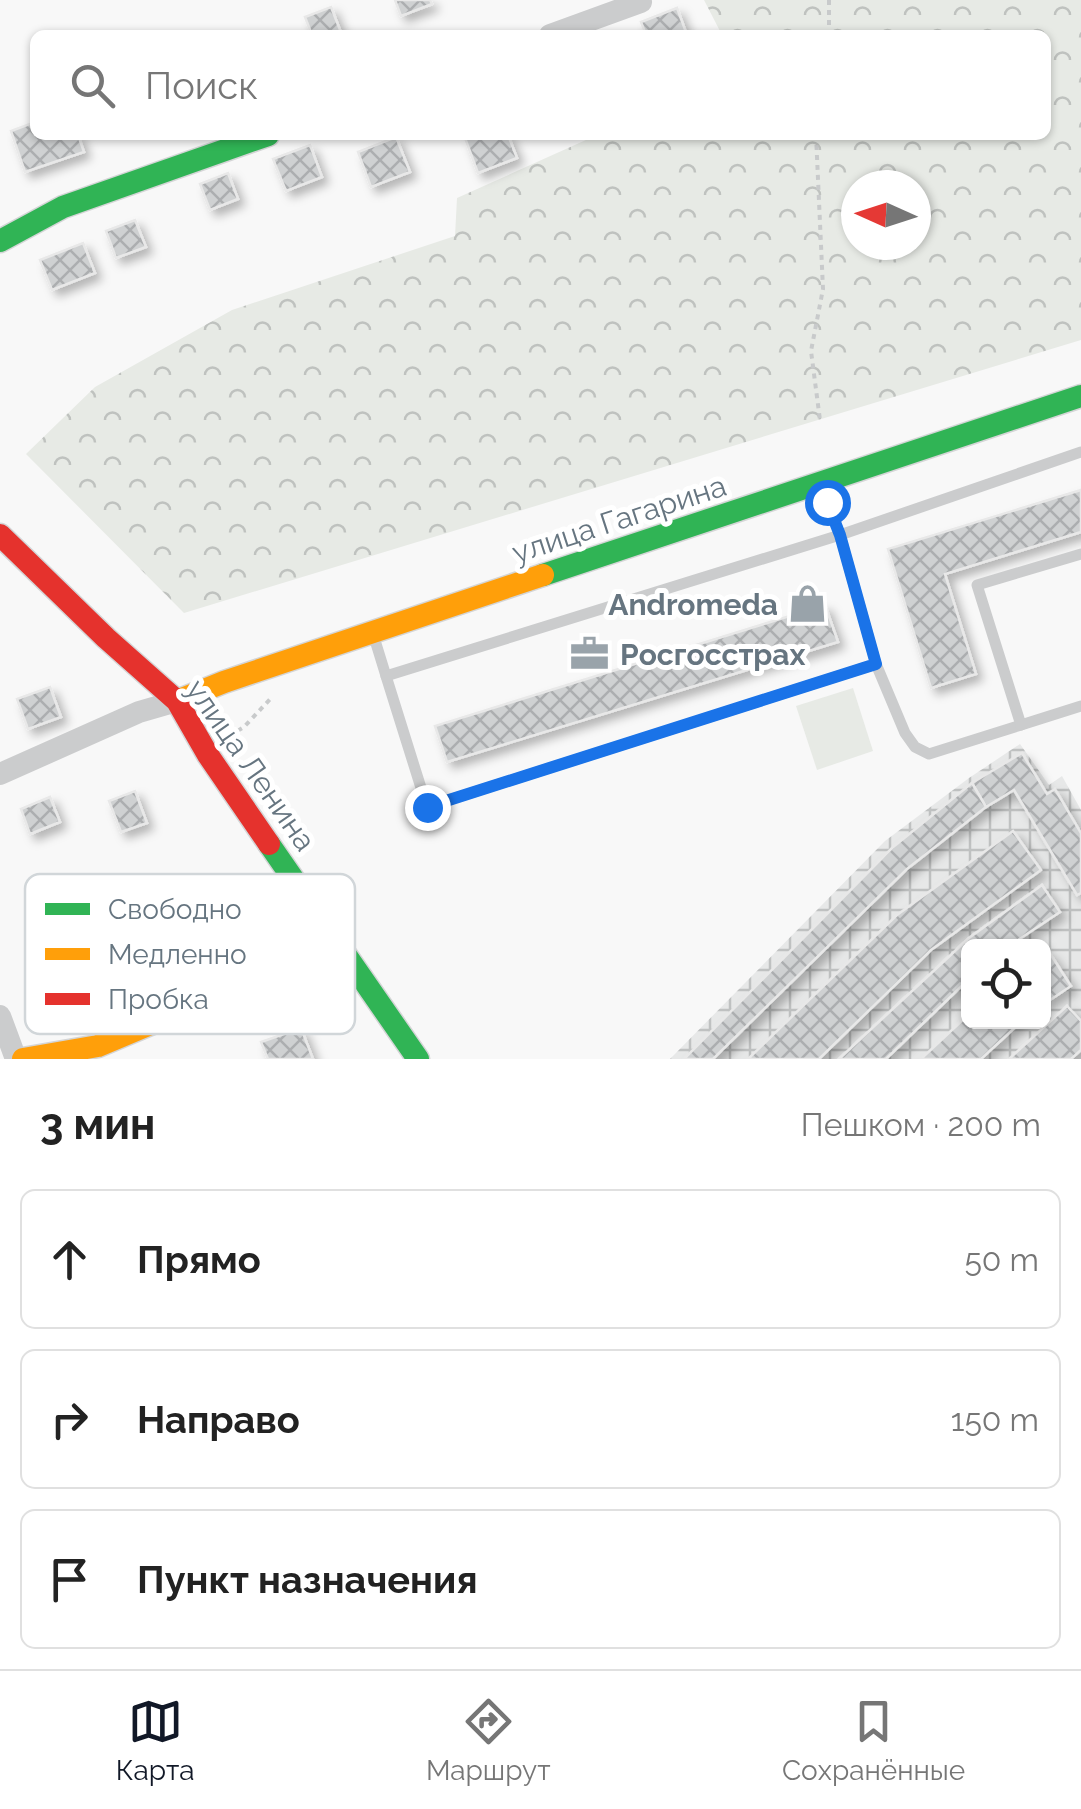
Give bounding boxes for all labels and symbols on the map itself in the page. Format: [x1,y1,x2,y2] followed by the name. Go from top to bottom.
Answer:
[841,170,931,260] north arrow
[508,468,730,570] street label: улица Гагарина
[805,480,851,526] route start
[787,583,829,625] shop icon: Andromeda
[608,587,778,622] place label: Andromeda
[569,633,611,675] office icon: Росгосстрах
[620,637,806,672] place label: Росгосстрах
[179,673,323,857] street label: улица Ленина
[405,785,451,831] route end
[25,874,355,1034] legend
[108,893,242,926] text: Свободно
[108,938,247,971] text: Медленно
[108,983,209,1016] text: Пробка

